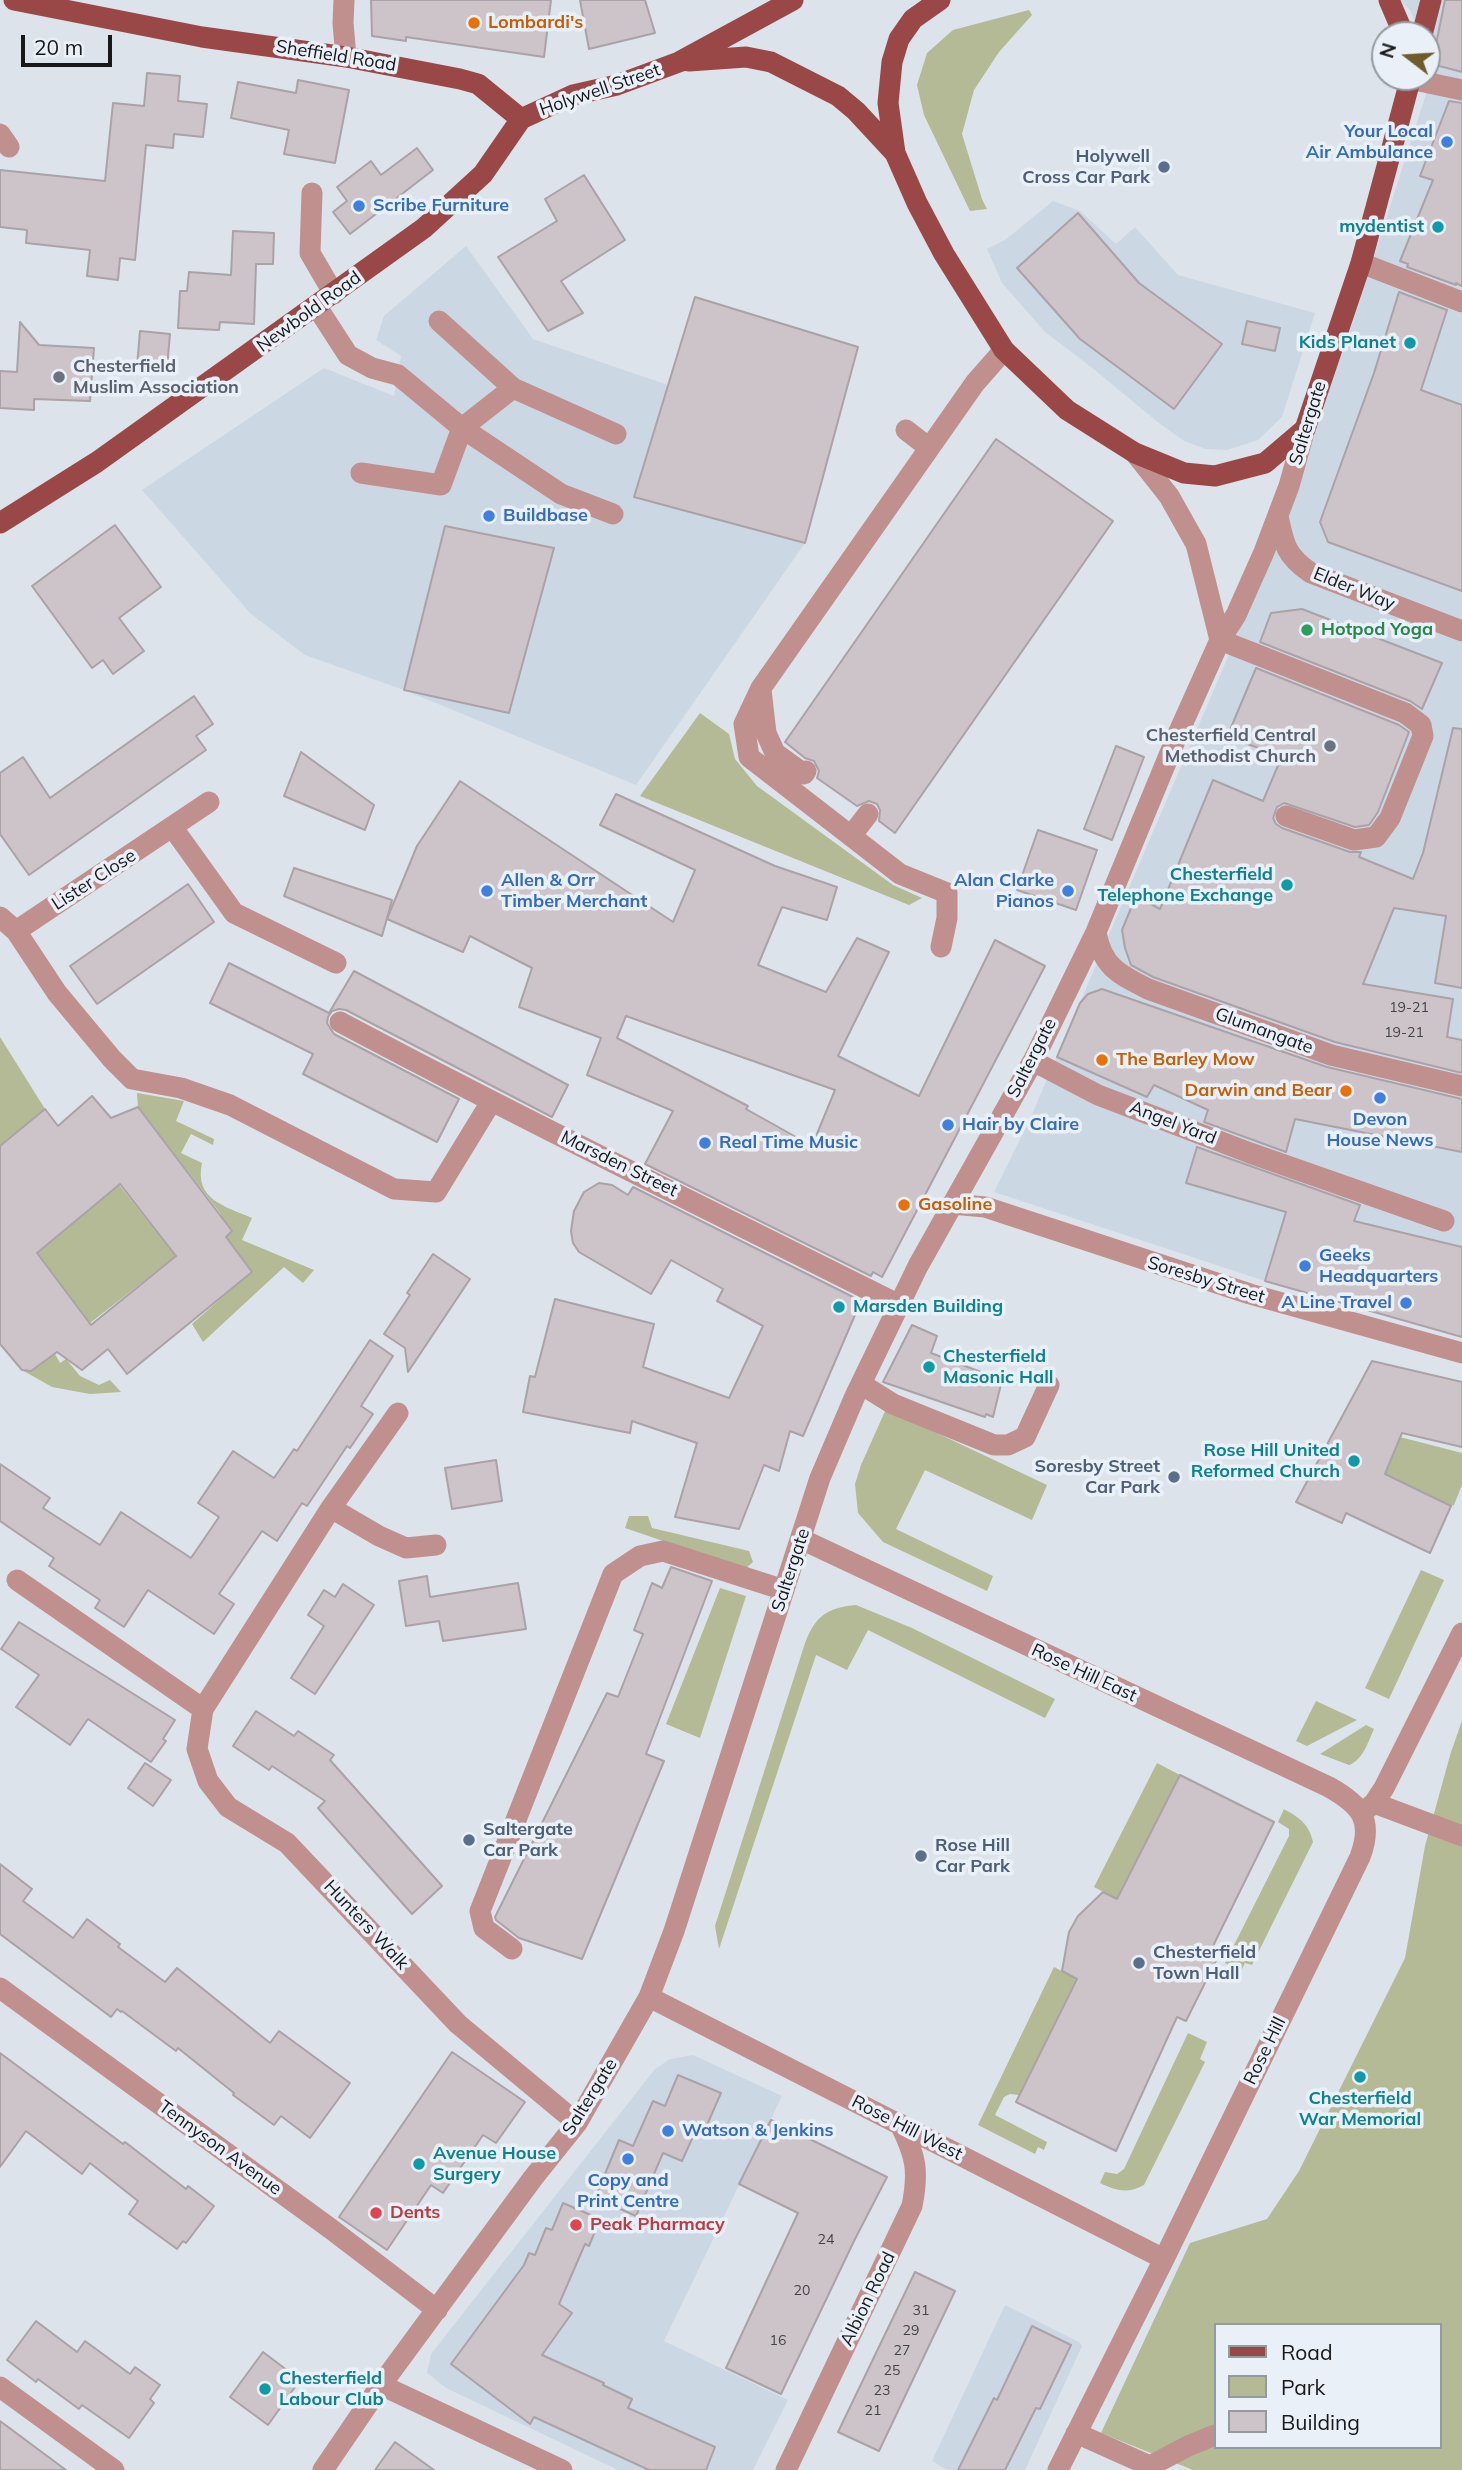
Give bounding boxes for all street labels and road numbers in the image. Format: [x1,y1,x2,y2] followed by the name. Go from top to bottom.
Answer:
[274,36,398,76] street label: Sheffield Road
[537,59,663,121] street label: Holywell Street
[253,267,365,357] street label: Newbold Road
[1285,379,1331,467] street label: Saltergate
[1310,563,1398,615] street label: Elder Way
[48,845,140,915] street label: Lister Close
[1212,1003,1316,1059] street label: Glumangate
[1003,1015,1061,1101] street label: Saltergate
[1127,1097,1219,1149] street label: Angel Yard
[557,1126,681,1202] street label: Marsden Street
[1145,1252,1267,1308] street label: Soresby Street
[767,1526,815,1614] street label: Saltergate
[1028,1639,1140,1707] street label: Rose Hill East
[319,1876,413,1974] street label: Hunters Walk
[1239,2014,1291,2088] street label: Rose Hill
[558,2055,622,2139] street label: Saltergate
[848,2091,966,2165] street label: Rose Hill West
[154,2096,286,2200] street label: Tennyson Avenue
[836,2248,900,2350] street label: Albion Road

